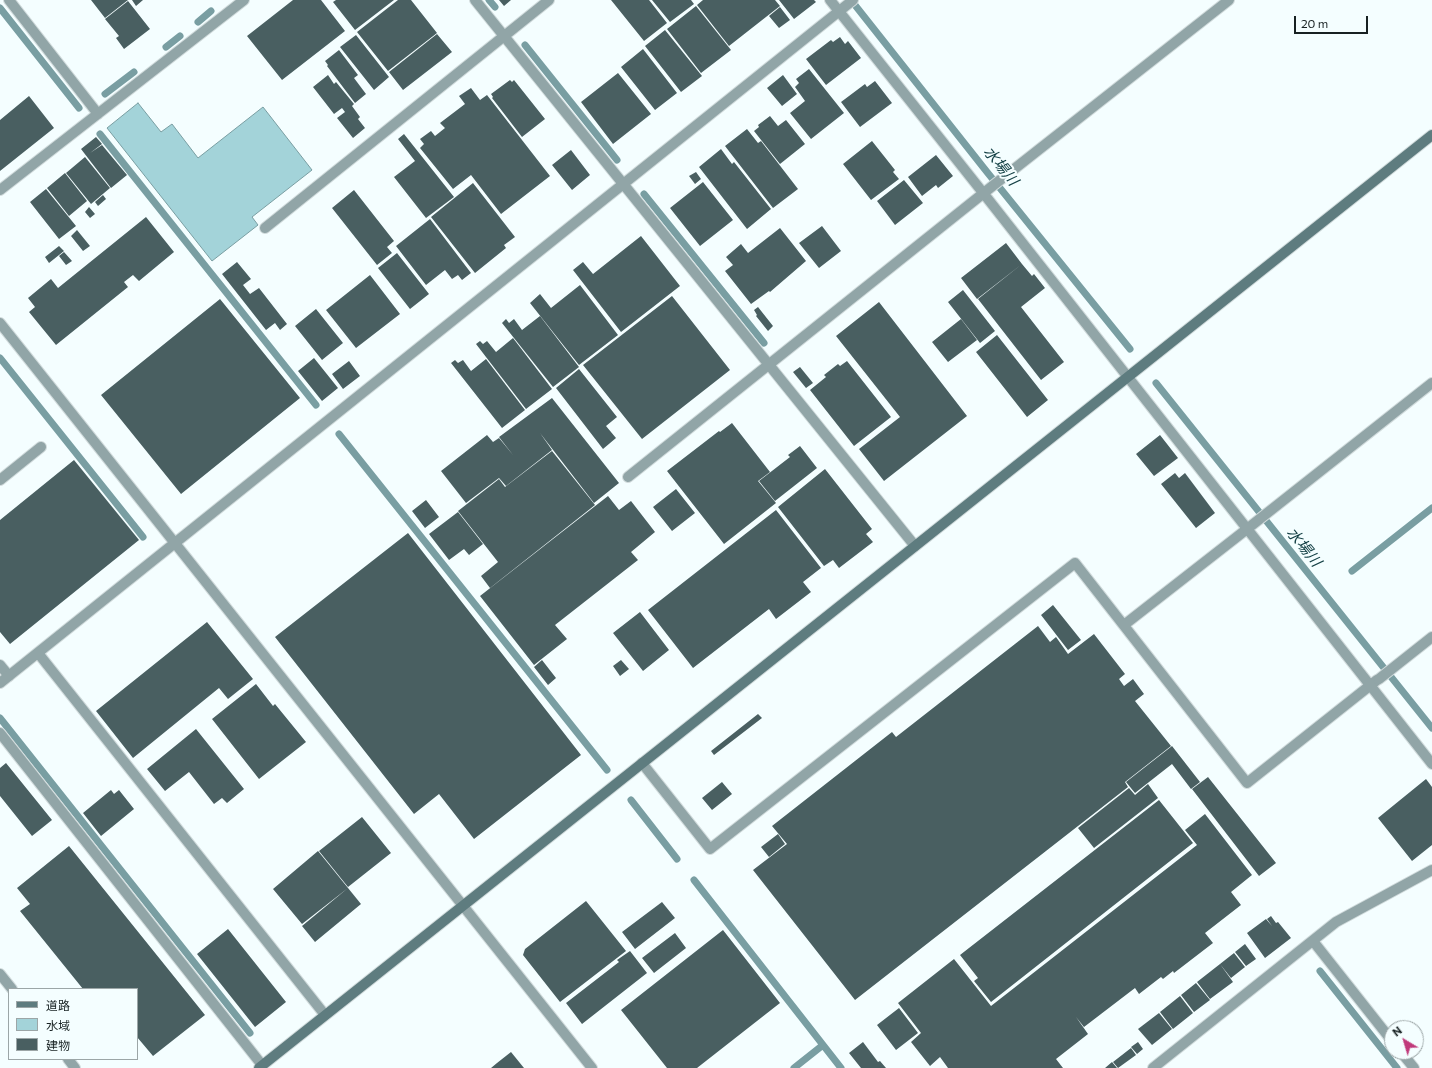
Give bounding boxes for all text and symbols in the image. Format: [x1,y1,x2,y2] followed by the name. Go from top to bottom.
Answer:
[1296,8,1370,34] scale bar
[1301,16,1328,30] text: 20 m
[980,143,1022,189] water label: 水場川
[1283,524,1325,570] water label: 水場川
[8,988,138,1060] legend
[46,998,70,1012] text: 道路
[46,1018,70,1032] text: 水域
[1384,1020,1424,1060] north arrow
[1390,1023,1404,1039] text: N
[46,1038,70,1052] text: 建物

